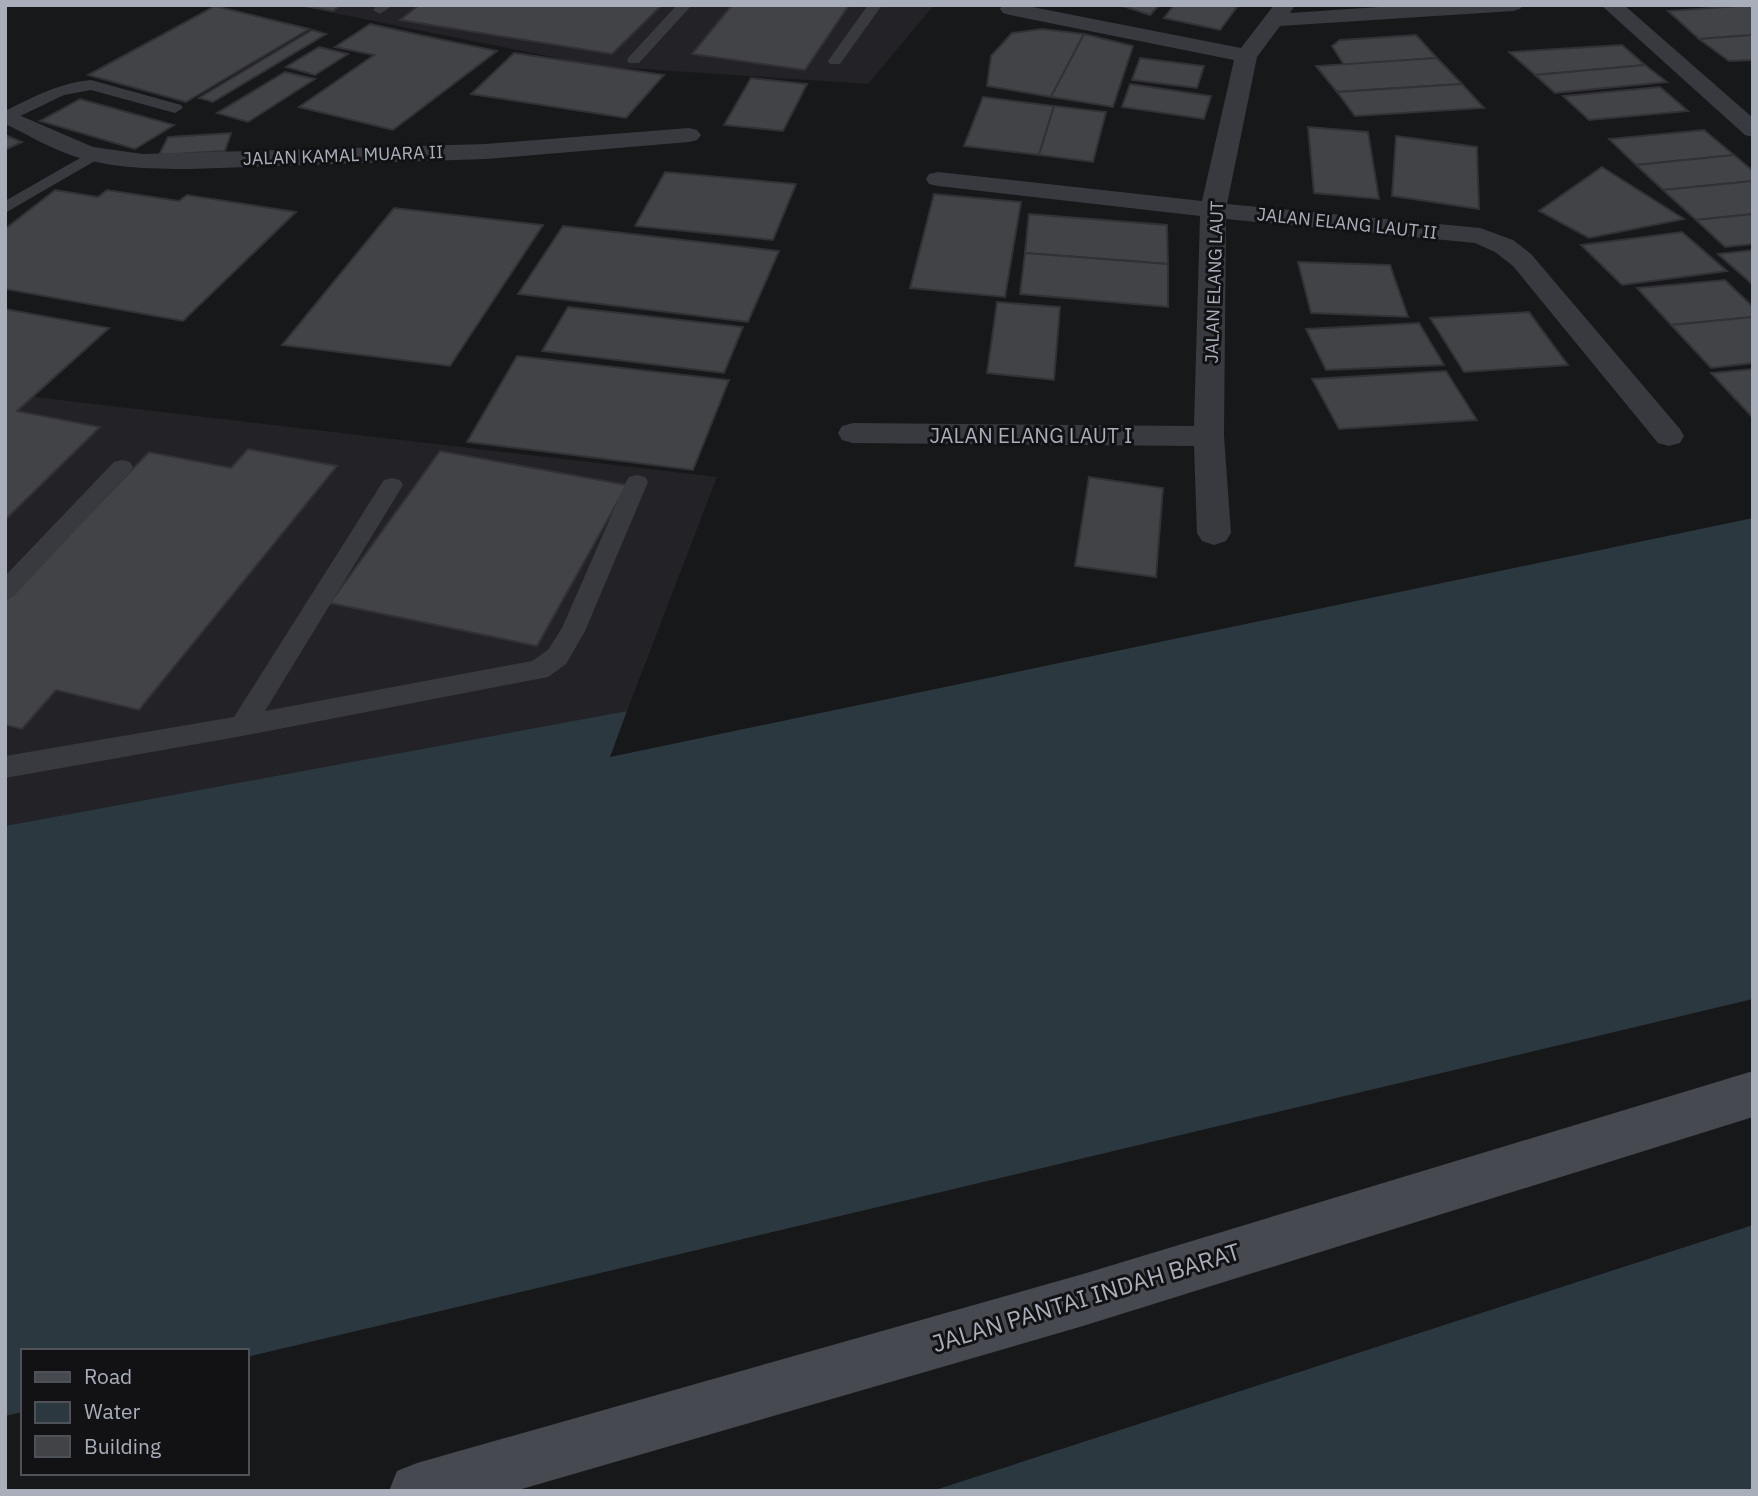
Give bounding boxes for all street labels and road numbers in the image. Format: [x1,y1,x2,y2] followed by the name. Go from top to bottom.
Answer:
[242,140,444,170] street label: JALAN KAMAL MUARA II
[1200,200,1228,364] street label: JALAN ELANG LAUT
[1256,202,1438,244] street label: JALAN ELANG LAUT II
[930,421,1132,449] street label: JALAN ELANG LAUT I
[928,1235,1244,1359] street label: JALAN PANTAI INDAH BARAT

